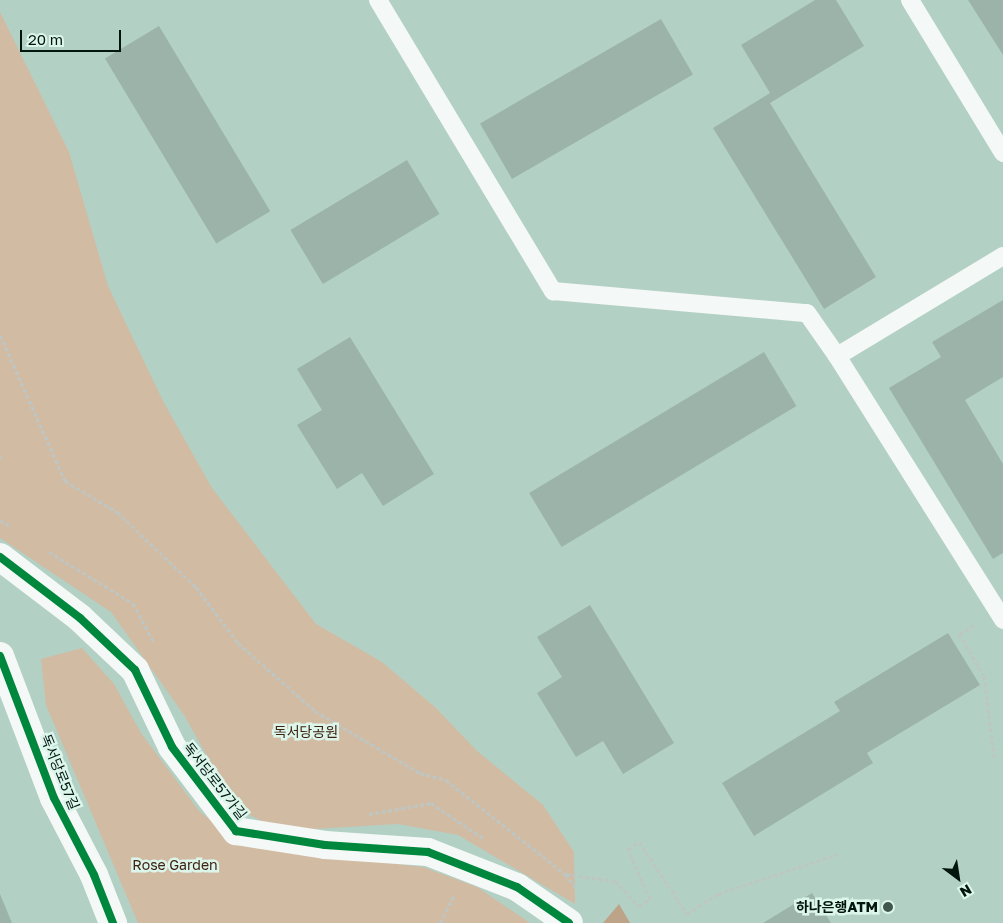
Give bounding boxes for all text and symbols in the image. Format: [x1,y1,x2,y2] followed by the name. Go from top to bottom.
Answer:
[22,20,124,52] scale bar
[28,30,63,48] text: 20 m
[274,724,338,740] park label: 독서당공원
[37,732,83,812] street label: 독서당로57길
[180,739,250,823] street label: 독서당로57가길
[933,853,983,903] north arrow
[132,857,218,873] park label: Rose Garden
[957,881,975,901] text: N
[796,899,878,915] place label: 하나은행ATM
[882,901,894,913] marker: 하나은행ATM

